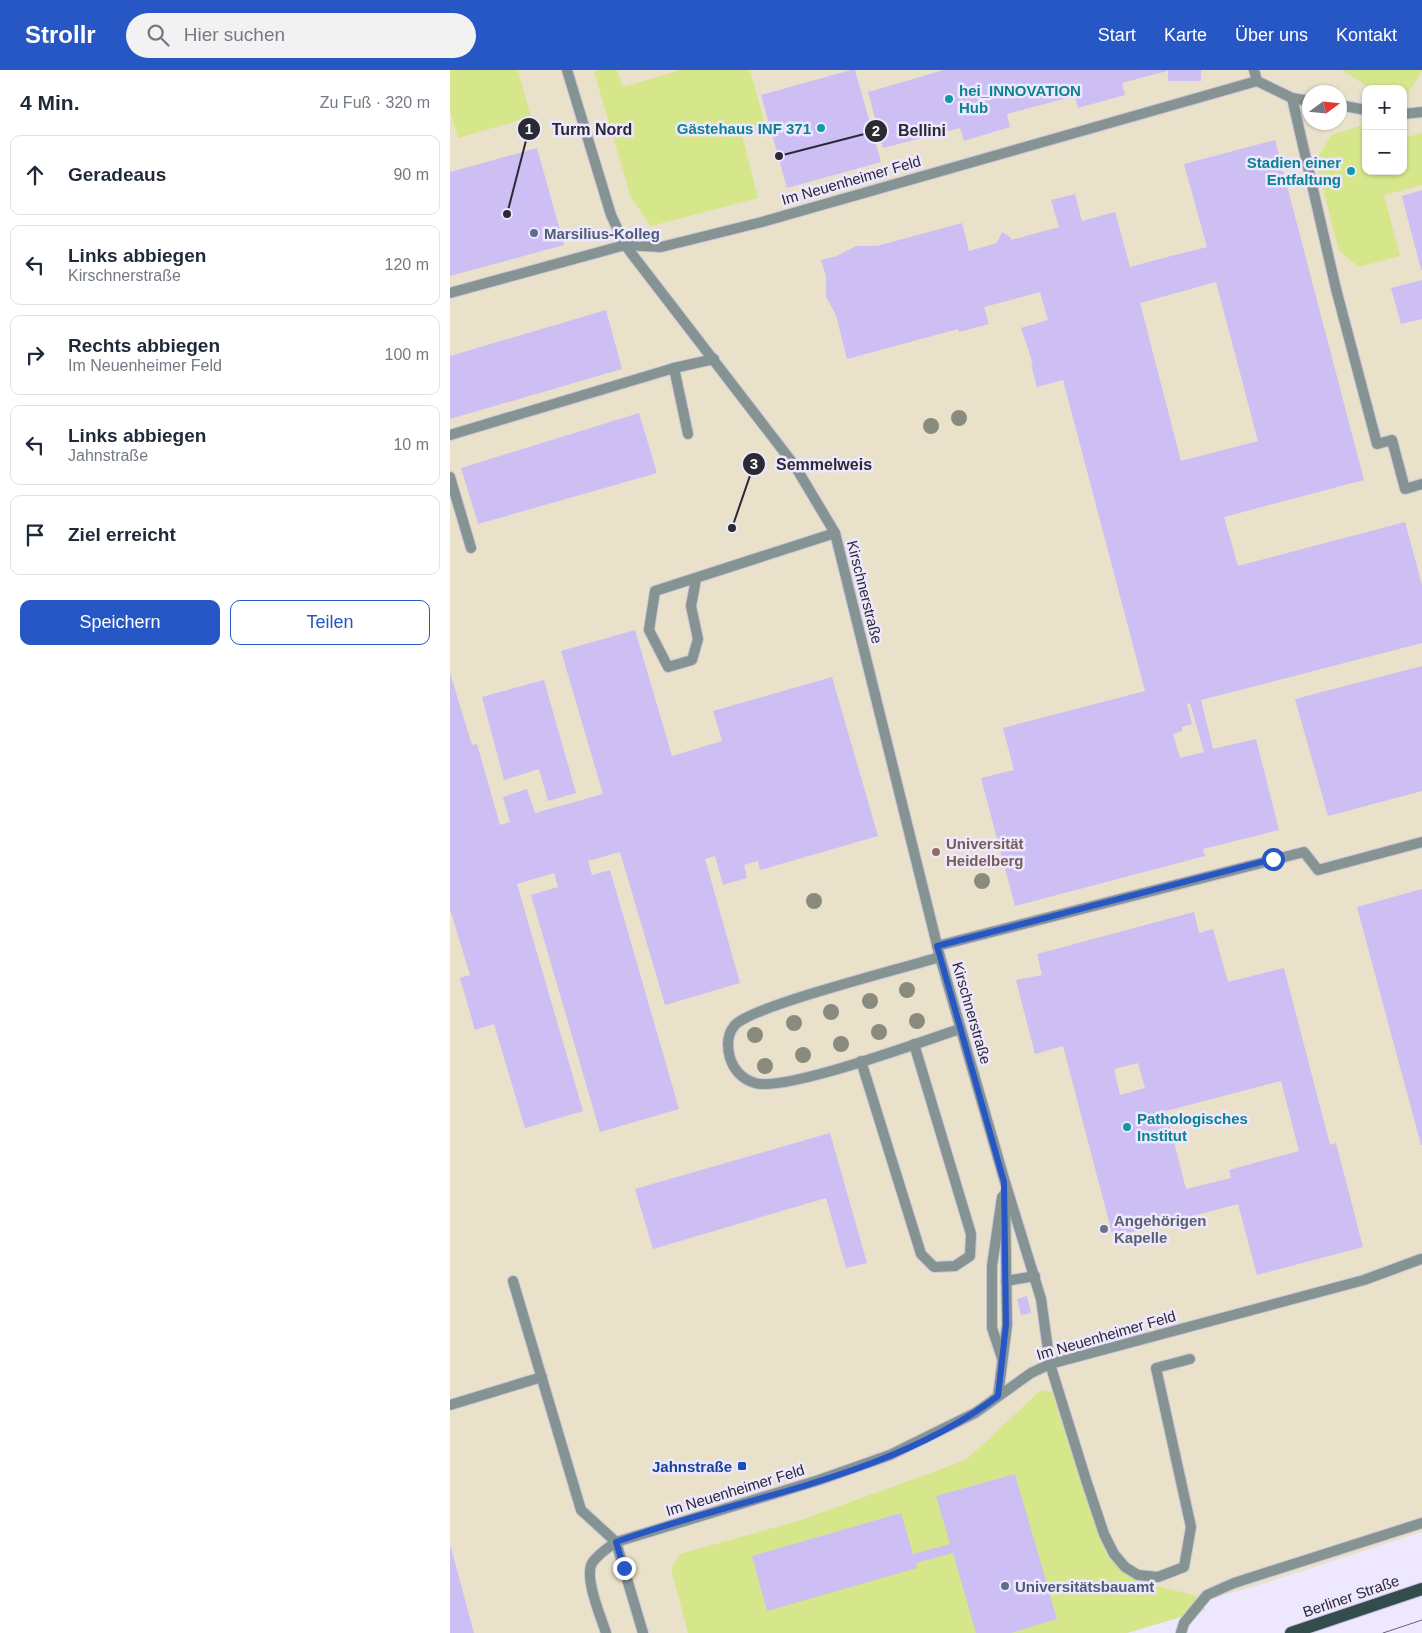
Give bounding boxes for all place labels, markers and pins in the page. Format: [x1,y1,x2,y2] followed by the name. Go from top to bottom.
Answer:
[959,82,1081,116] place label: hei_INNOVATION Hub
[943,93,955,105] marker: hei_INNOVATION Hub
[516,113,642,144] callout: Turm Nord
[863,115,956,146] callout: Bellini
[677,120,811,137] place label: Gästehaus INF 371
[815,122,827,134] marker: Gästehaus INF 371
[1247,154,1341,188] place label: Stadien einer Entfaltung
[1345,165,1357,177] marker: Stadien einer Entfaltung
[544,225,660,242] place label: Marsilius-Kolleg
[528,227,540,239] marker: Marsilius-Kolleg
[741,448,882,479] callout: Semmelweis
[946,835,1024,869] place label: Universität Heidelberg
[930,846,942,858] marker: Universität Heidelberg
[1137,1110,1248,1144] place label: Pathologisches Institut
[1121,1121,1133,1133] marker: Pathologisches Institut
[1114,1212,1207,1246] place label: Angehörigen Kapelle
[1098,1223,1110,1235] marker: Angehörigen Kapelle
[652,1458,732,1475] place label: Jahnstraße
[736,1460,748,1472] marker: Jahnstraße
[1015,1578,1154,1595] place label: Universitätsbauamt
[999,1580,1011,1592] marker: Universitätsbauamt

